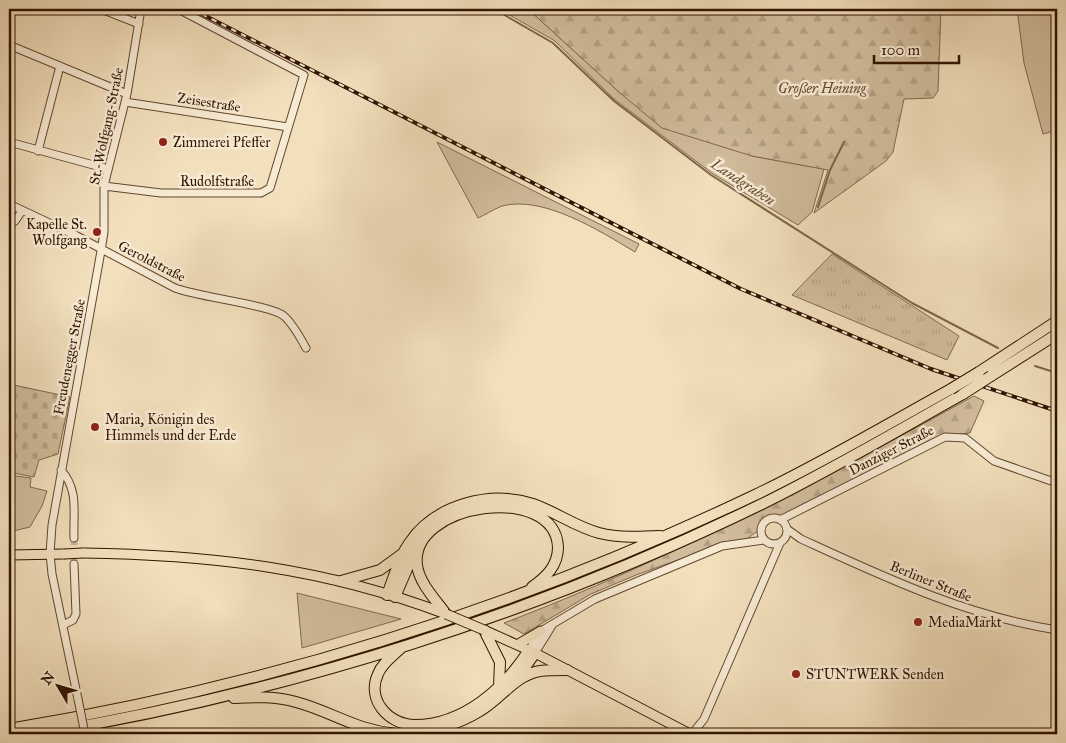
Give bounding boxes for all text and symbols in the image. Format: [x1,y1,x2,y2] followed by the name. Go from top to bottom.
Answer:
[874,32,958,64] scale bar
[881,41,921,59] text: 100 m
[86,66,127,186] street label: St.-Wolfgang-Straße
[778,80,867,97] park label: Großer Heining
[176,89,242,116] street label: Zeisestraße
[173,134,271,151] place label: Zimmerei Pfeffer
[157,136,169,148] marker: Zimmerei Pfeffer
[707,154,778,209] water label: Landgraben
[180,173,254,190] street label: Rudolfstraße
[26,216,87,249] place label: Kapelle St. Wolfgang
[91,226,103,238] marker: Kapelle St. Wolfgang
[115,237,188,286] street label: Geroldstraße
[50,297,89,417] street label: Freudenegger Straße
[105,411,237,444] place label: Maria, Königin des Himmels und der Erde
[89,421,101,433] marker: Maria, Königin des Himmels und der Erde
[846,422,937,479] street label: Danziger Straße
[887,557,974,606] street label: Berliner Straße
[928,614,1002,631] place label: MediaMarkt
[912,616,924,628] marker: MediaMarkt
[32,660,82,710] north arrow
[806,666,945,683] place label: STUNTWERK Senden
[38,668,59,688] text: N
[790,668,802,680] marker: STUNTWERK Senden

